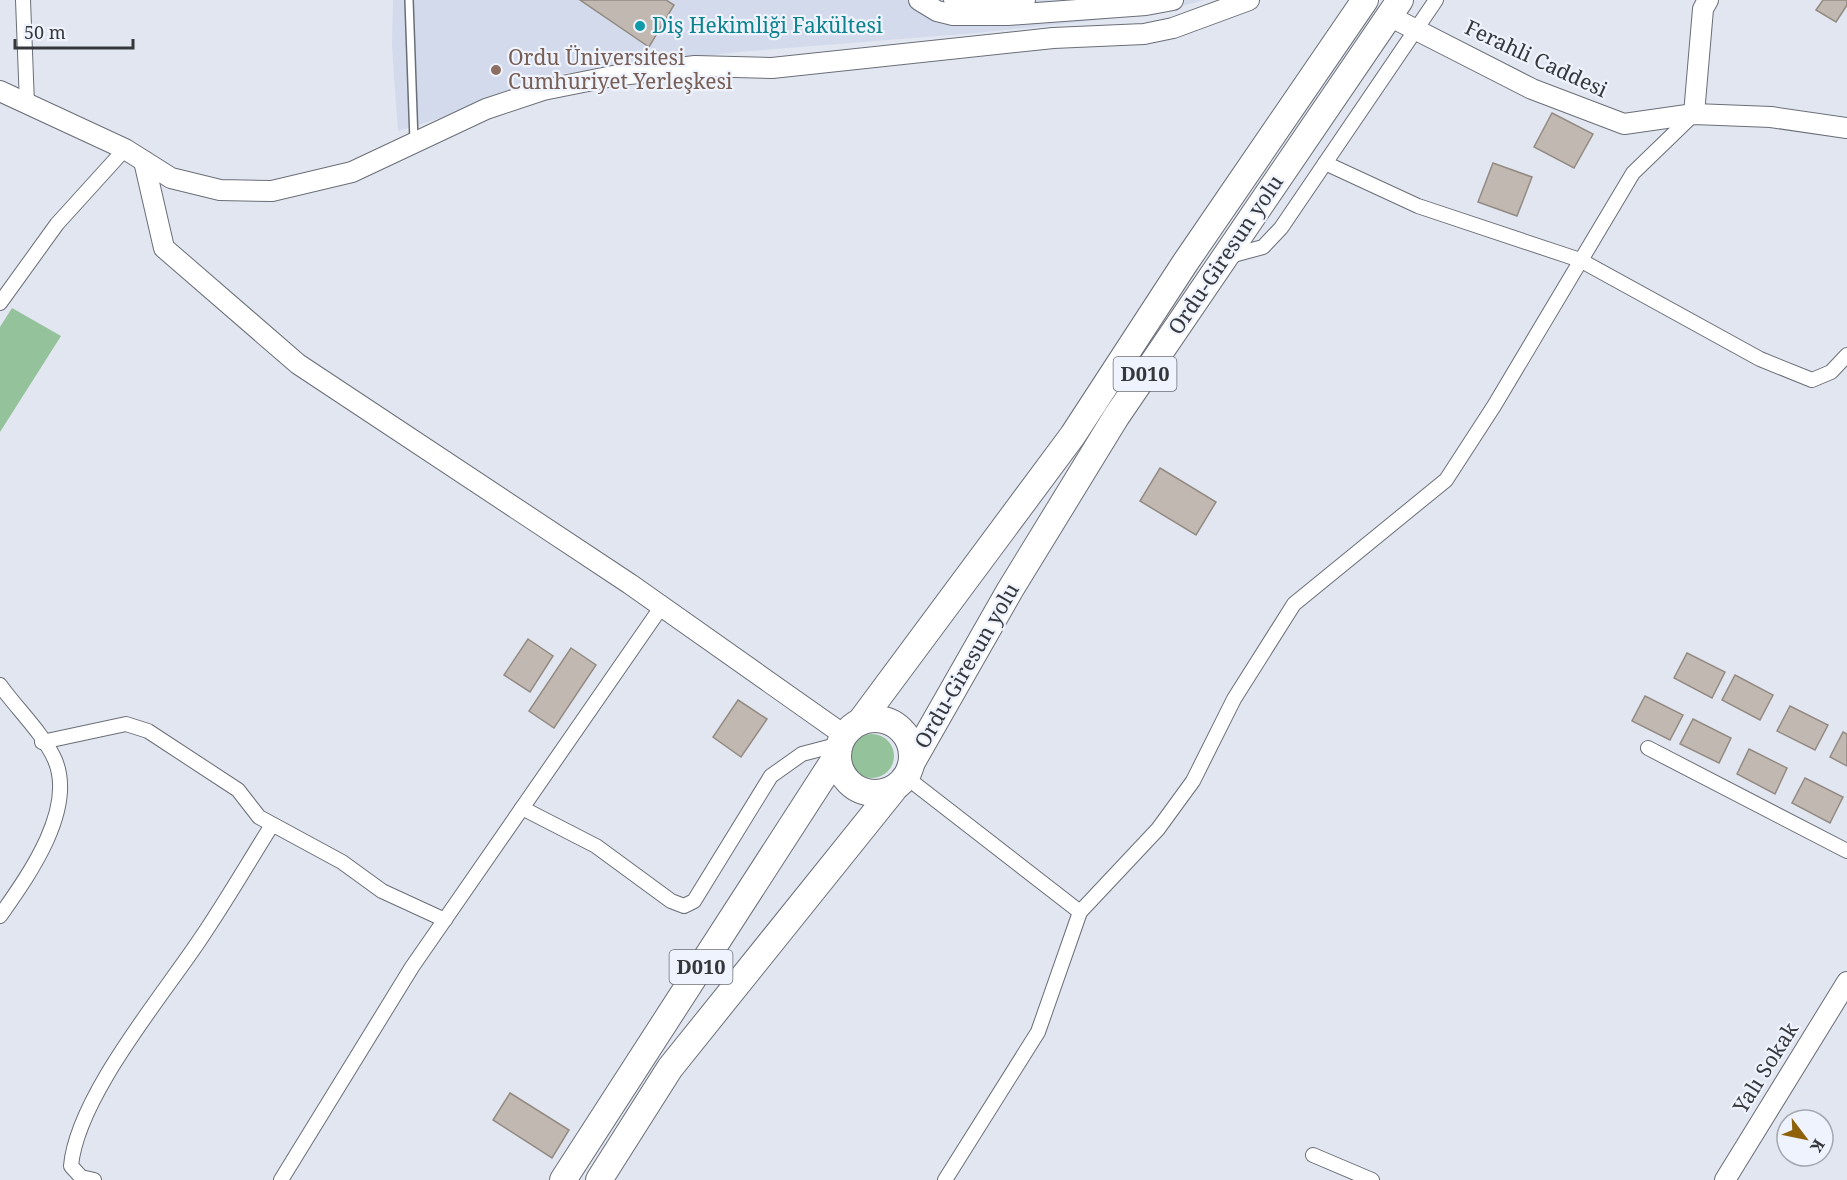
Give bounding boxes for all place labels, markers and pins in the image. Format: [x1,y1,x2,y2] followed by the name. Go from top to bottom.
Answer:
[652,11,883,39] place label: Diş Hekimliği Fakültesi
[633,19,647,33] marker: Diş Hekimliği Fakültesi
[508,43,733,95] place label: Ordu Üniversitesi Cumhuriyet Yerleşkesi
[489,63,503,77] marker: Ordu Üniversitesi Cumhuriyet Yerleşkesi

